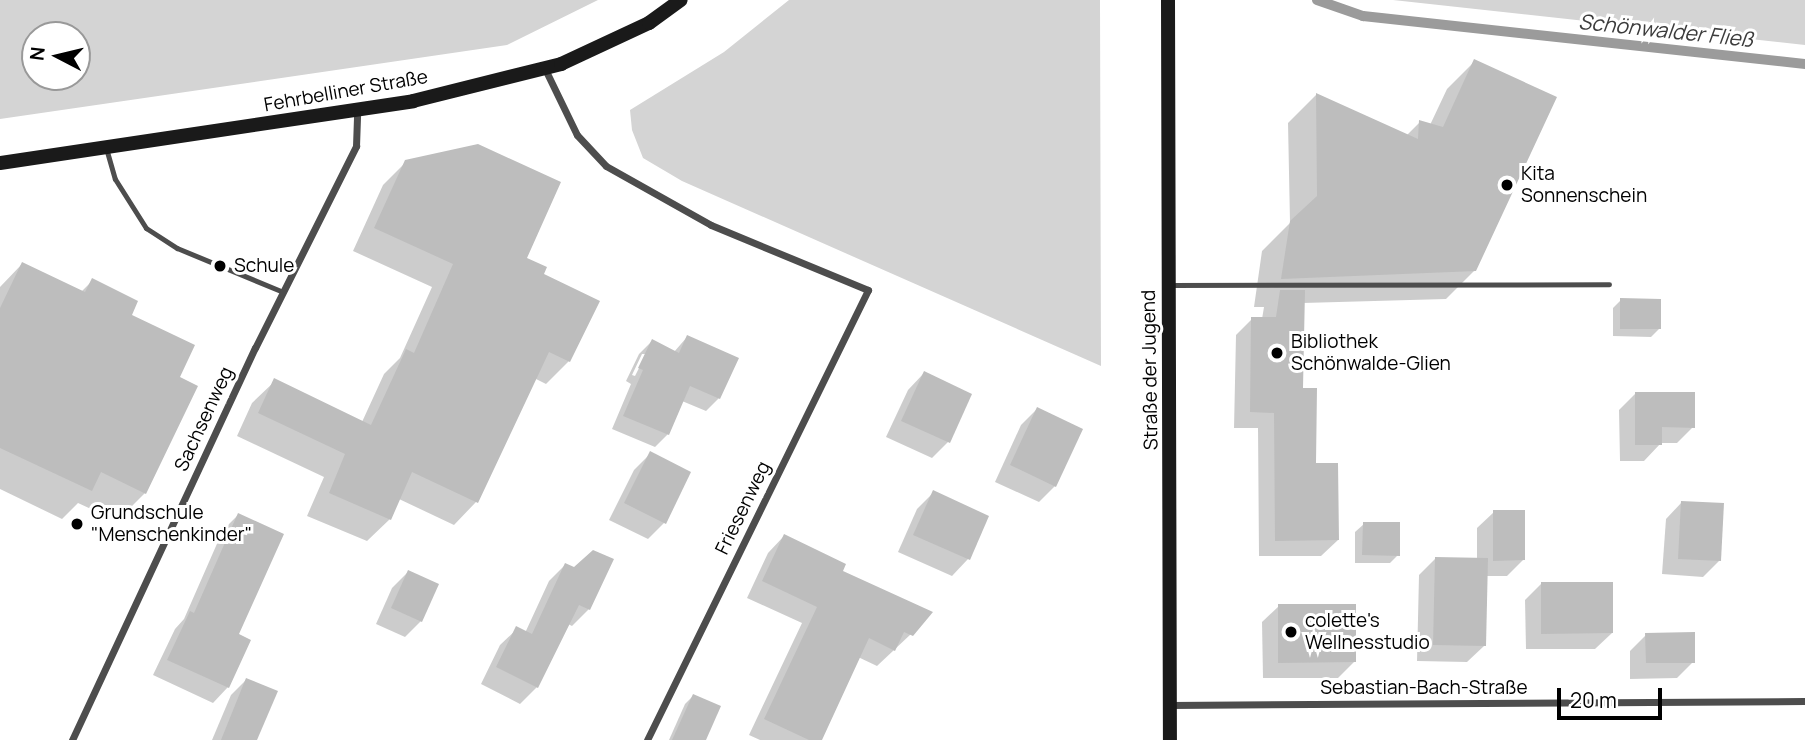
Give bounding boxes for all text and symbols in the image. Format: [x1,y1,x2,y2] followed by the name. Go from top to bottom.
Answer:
[1577,8,1755,52] water label: Schönwalder Fließ
[21,21,91,91] north arrow
[23,45,51,62] text: N
[262,65,430,117] street label: Fehrbelliner Straße
[1521,163,1647,207] place label: Kita Sonnenschein
[1499,177,1515,193] marker: Kita Sonnenschein
[234,255,294,277] place label: Schule
[212,258,228,274] marker: Schule
[1137,290,1163,450] street label: Straße der Jugend
[1291,331,1451,375] place label: Bibliothek Schönwalde-Glien
[1269,345,1285,361] marker: Bibliothek Schönwalde-Glien
[170,363,238,475] street label: Sachsenweg
[711,458,775,558] street label: Friesenweg
[91,502,252,546] place label: Grundschule "Menschenkinder"
[69,516,85,532] marker: Grundschule "Menschenkinder"
[1305,610,1430,654] place label: colette's Wellnesstudio
[1283,624,1299,640] marker: colette's Wellnesstudio
[1560,674,1665,718] scale bar
[1320,677,1528,699] street label: Sebastian-Bach-Straße
[1570,686,1617,714] text: 20 m

